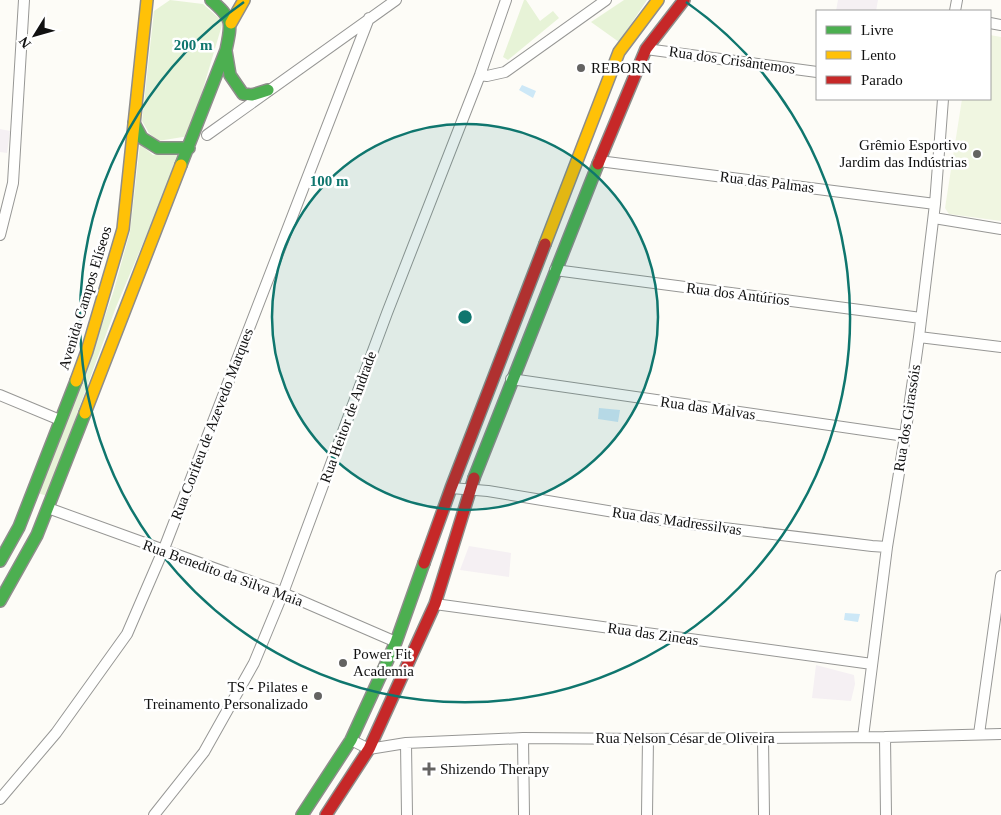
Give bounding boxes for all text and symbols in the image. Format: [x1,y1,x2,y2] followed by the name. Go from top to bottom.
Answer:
[10,10,60,60] north arrow
[816,10,991,100] legend
[861,22,894,38] text: Livre
[16,34,34,51] text: N
[174,37,213,53] text: 200 m
[668,43,796,77] street label: Rua dos Crisântemos
[861,47,896,63] text: Lento
[591,60,652,76] place label: REBORN
[575,62,587,74] marker: REBORN
[861,72,903,88] text: Parado
[840,137,967,170] place label: Grêmio Esportivo Jardim das Indústrias
[971,148,983,160] marker: Grêmio Esportivo Jardim das Indústrias
[719,168,815,196] street label: Rua das Palmas
[310,173,349,189] text: 100 m
[55,224,115,372] street label: Avenida Campos Elíseos
[685,280,791,308] street label: Rua dos Antúrios
[456,308,474,326] centre of rings
[168,326,256,522] street label: Rua Corifeu de Azevedo Marques
[317,349,379,485] street label: Rua Heitor de Andrade
[891,363,923,473] street label: Rua dos Girassóis
[659,393,757,423] street label: Rua das Malvas
[611,504,743,538] street label: Rua das Madressilvas
[141,537,306,610] street label: Rua Benedito da Silva Maia
[607,620,700,648] street label: Rua das Zineas
[353,646,414,679] place label: Power Fit Academia
[337,657,349,669] marker: Power Fit Academia
[144,679,308,712] place label: TS - Pilates e Treinamento Personalizado
[312,690,324,702] marker: TS - Pilates e Treinamento Personalizado
[595,730,775,746] street label: Rua Nelson César de Oliveira
[440,761,550,777] place label: Shizendo Therapy
[422,762,436,776] marker: Shizendo Therapy

